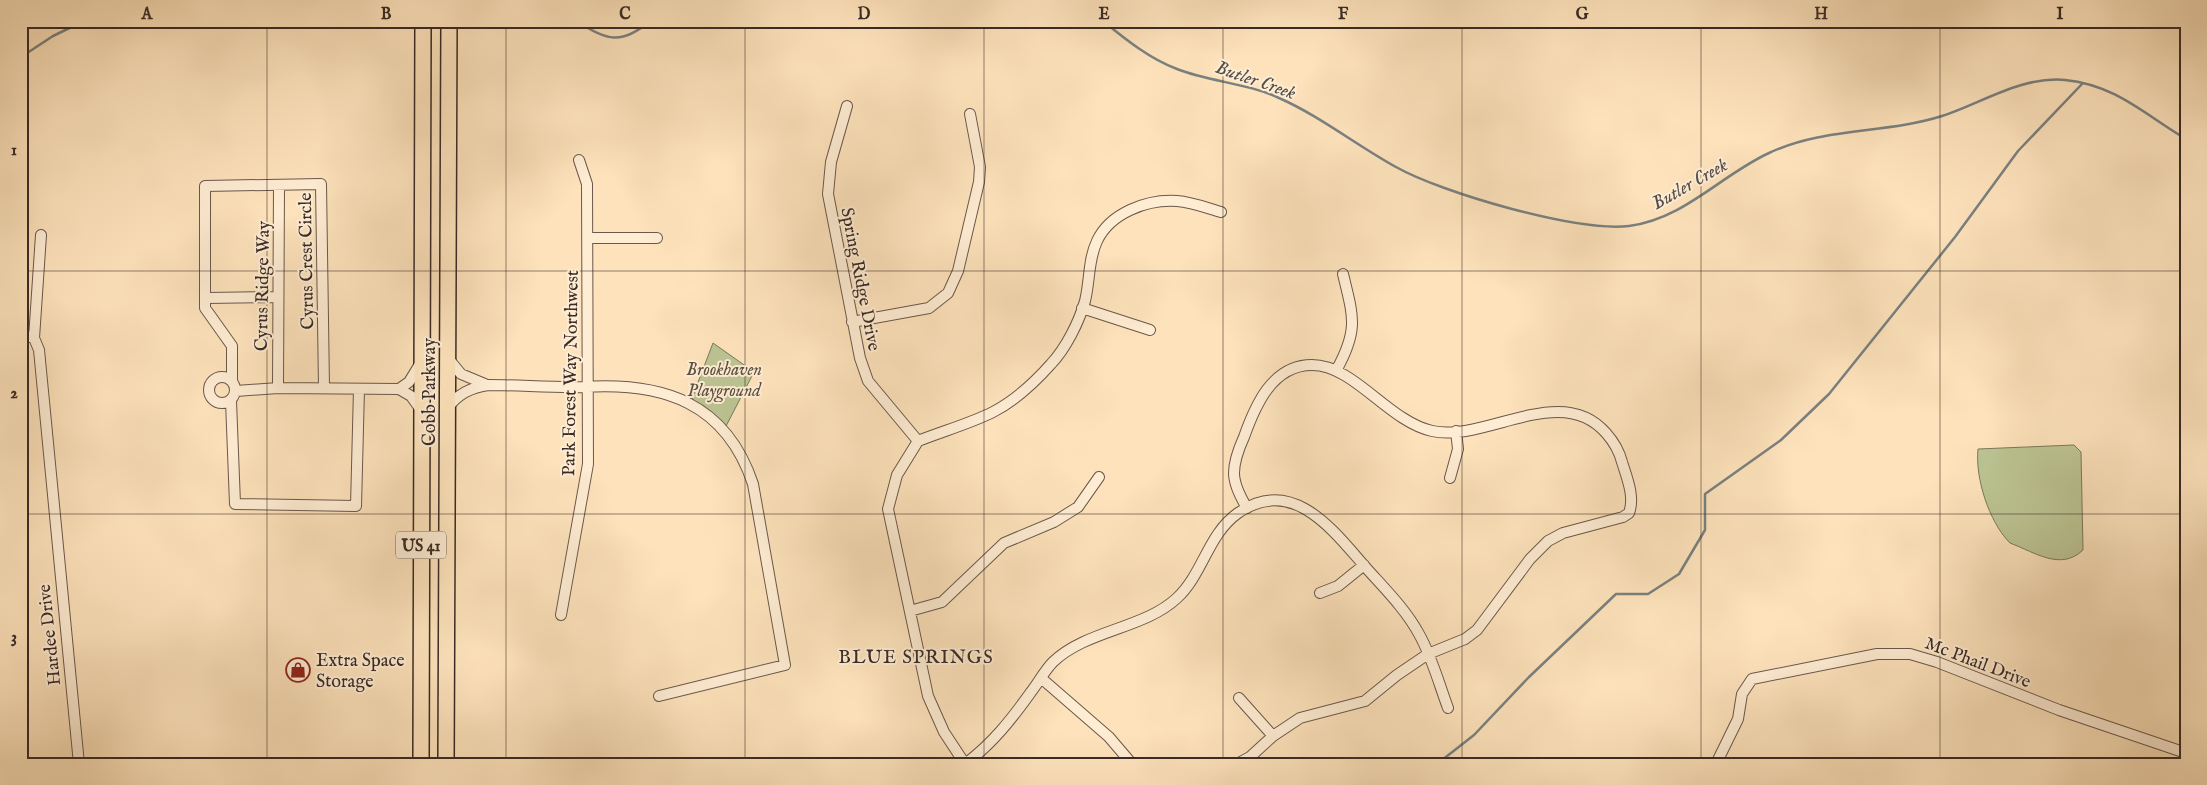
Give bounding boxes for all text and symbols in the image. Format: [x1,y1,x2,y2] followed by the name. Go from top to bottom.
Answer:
[141,5,154,25] text: A
[381,5,392,25] text: B
[619,5,631,25] text: C
[858,5,871,25] text: D
[1098,5,1110,25] text: E
[1338,5,1349,25] text: F
[1576,5,1589,25] text: G
[1814,5,1828,25] text: H
[2057,5,2064,25] text: I
[1212,56,1299,106] water label: Butler Creek
[11,141,17,161] text: 1
[1648,153,1733,216] water label: Butler Creek
[295,192,320,330] street label: Cyrus Crest Circle
[834,206,885,353] street label: Spring Ridge Drive
[251,221,276,351] street label: Cyrus Ridge Way
[558,270,585,476] street label: Park Forest Way Northwest
[419,338,442,446] street label: Cobb Parkway
[686,359,762,403] park label: Brookhaven Playground
[10,384,18,404] text: 2
[396,532,446,558] road number: US 41
[34,583,67,687] street label: Hardee Drive
[11,628,17,648] text: 3
[1921,633,2034,694] street label: Mc Phail Drive
[838,646,994,670] district label: BLUE SPRINGS
[316,650,404,694] place label: Extra Space Storage
[285,657,311,683] shop icon: Extra Space Storage

